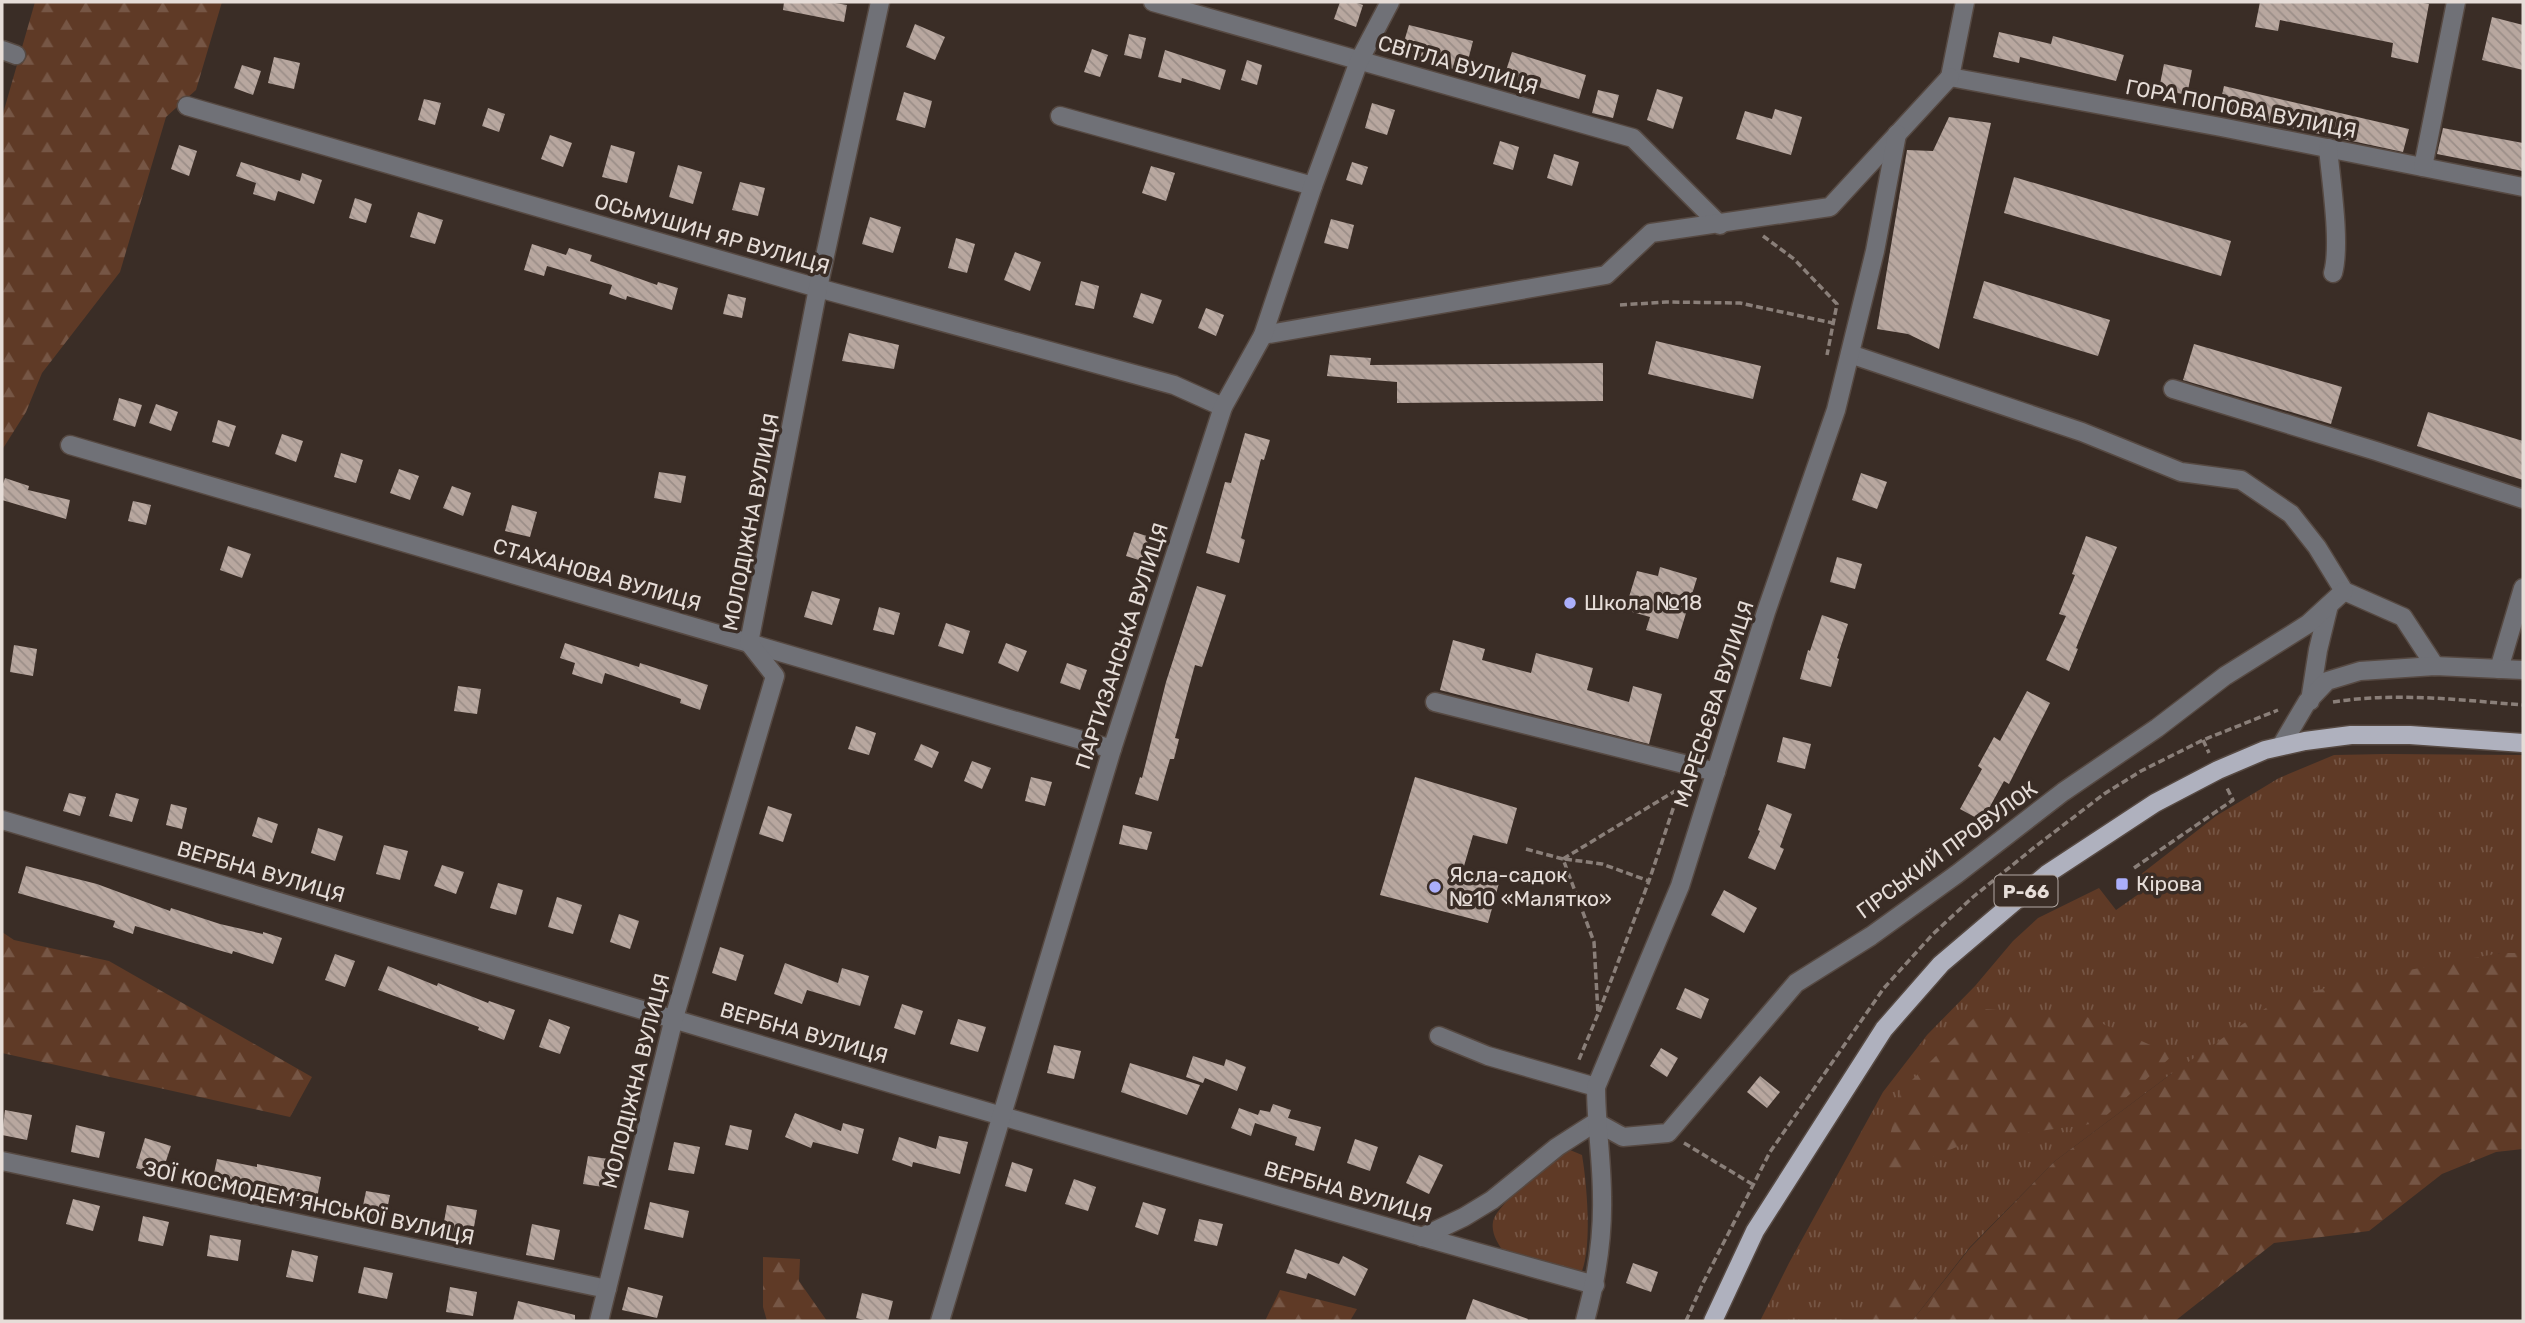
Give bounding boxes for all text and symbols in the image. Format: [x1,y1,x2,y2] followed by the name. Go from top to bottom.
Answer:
[1375,30,1541,99] street label: СВІТЛА ВУЛИЦЯ
[2124,74,2359,143] street label: ГОРА ПОПОВА ВУЛИЦЯ
[592,188,833,279] street label: ОСЬМУШИН ЯР ВУЛИЦЯ
[717,411,784,633] street label: МОЛОДІЖНА ВУЛИЦЯ
[1070,520,1173,772] street label: ПАРТИЗАНСЬКА ВУЛИЦЯ
[490,533,704,616] street label: СТАХАНОВА ВУЛИЦЯ
[1584,590,1702,615] place label: Школа №18
[1562,595,1578,611] marker: Школа №18
[1668,597,1759,810] street label: МАРЕСЬЄВА ВУЛИЦЯ
[1851,776,2042,924] street label: ГІРСЬКИЙ ПРОВУЛОК
[174,836,348,907] street label: ВЕРБНА ВУЛИЦЯ
[1449,862,1612,911] place label: Ясла-садок №10 «Малятко»
[2136,871,2202,896] place label: Кірова
[1994,876,2058,906] road number: Р-66
[2114,876,2130,892] marker: Кірова
[1427,879,1443,895] marker: Ясла-садок №10 «Малятко»
[597,971,674,1191] street label: МОЛОДІЖНА ВУЛИЦЯ
[717,997,891,1068] street label: ВЕРБНА ВУЛИЦЯ
[141,1155,477,1250] street label: ЗОЇ КОСМОДЕМ’ЯНСЬКОЇ ВУЛИЦЯ
[1261,1156,1435,1227] street label: ВЕРБНА ВУЛИЦЯ

